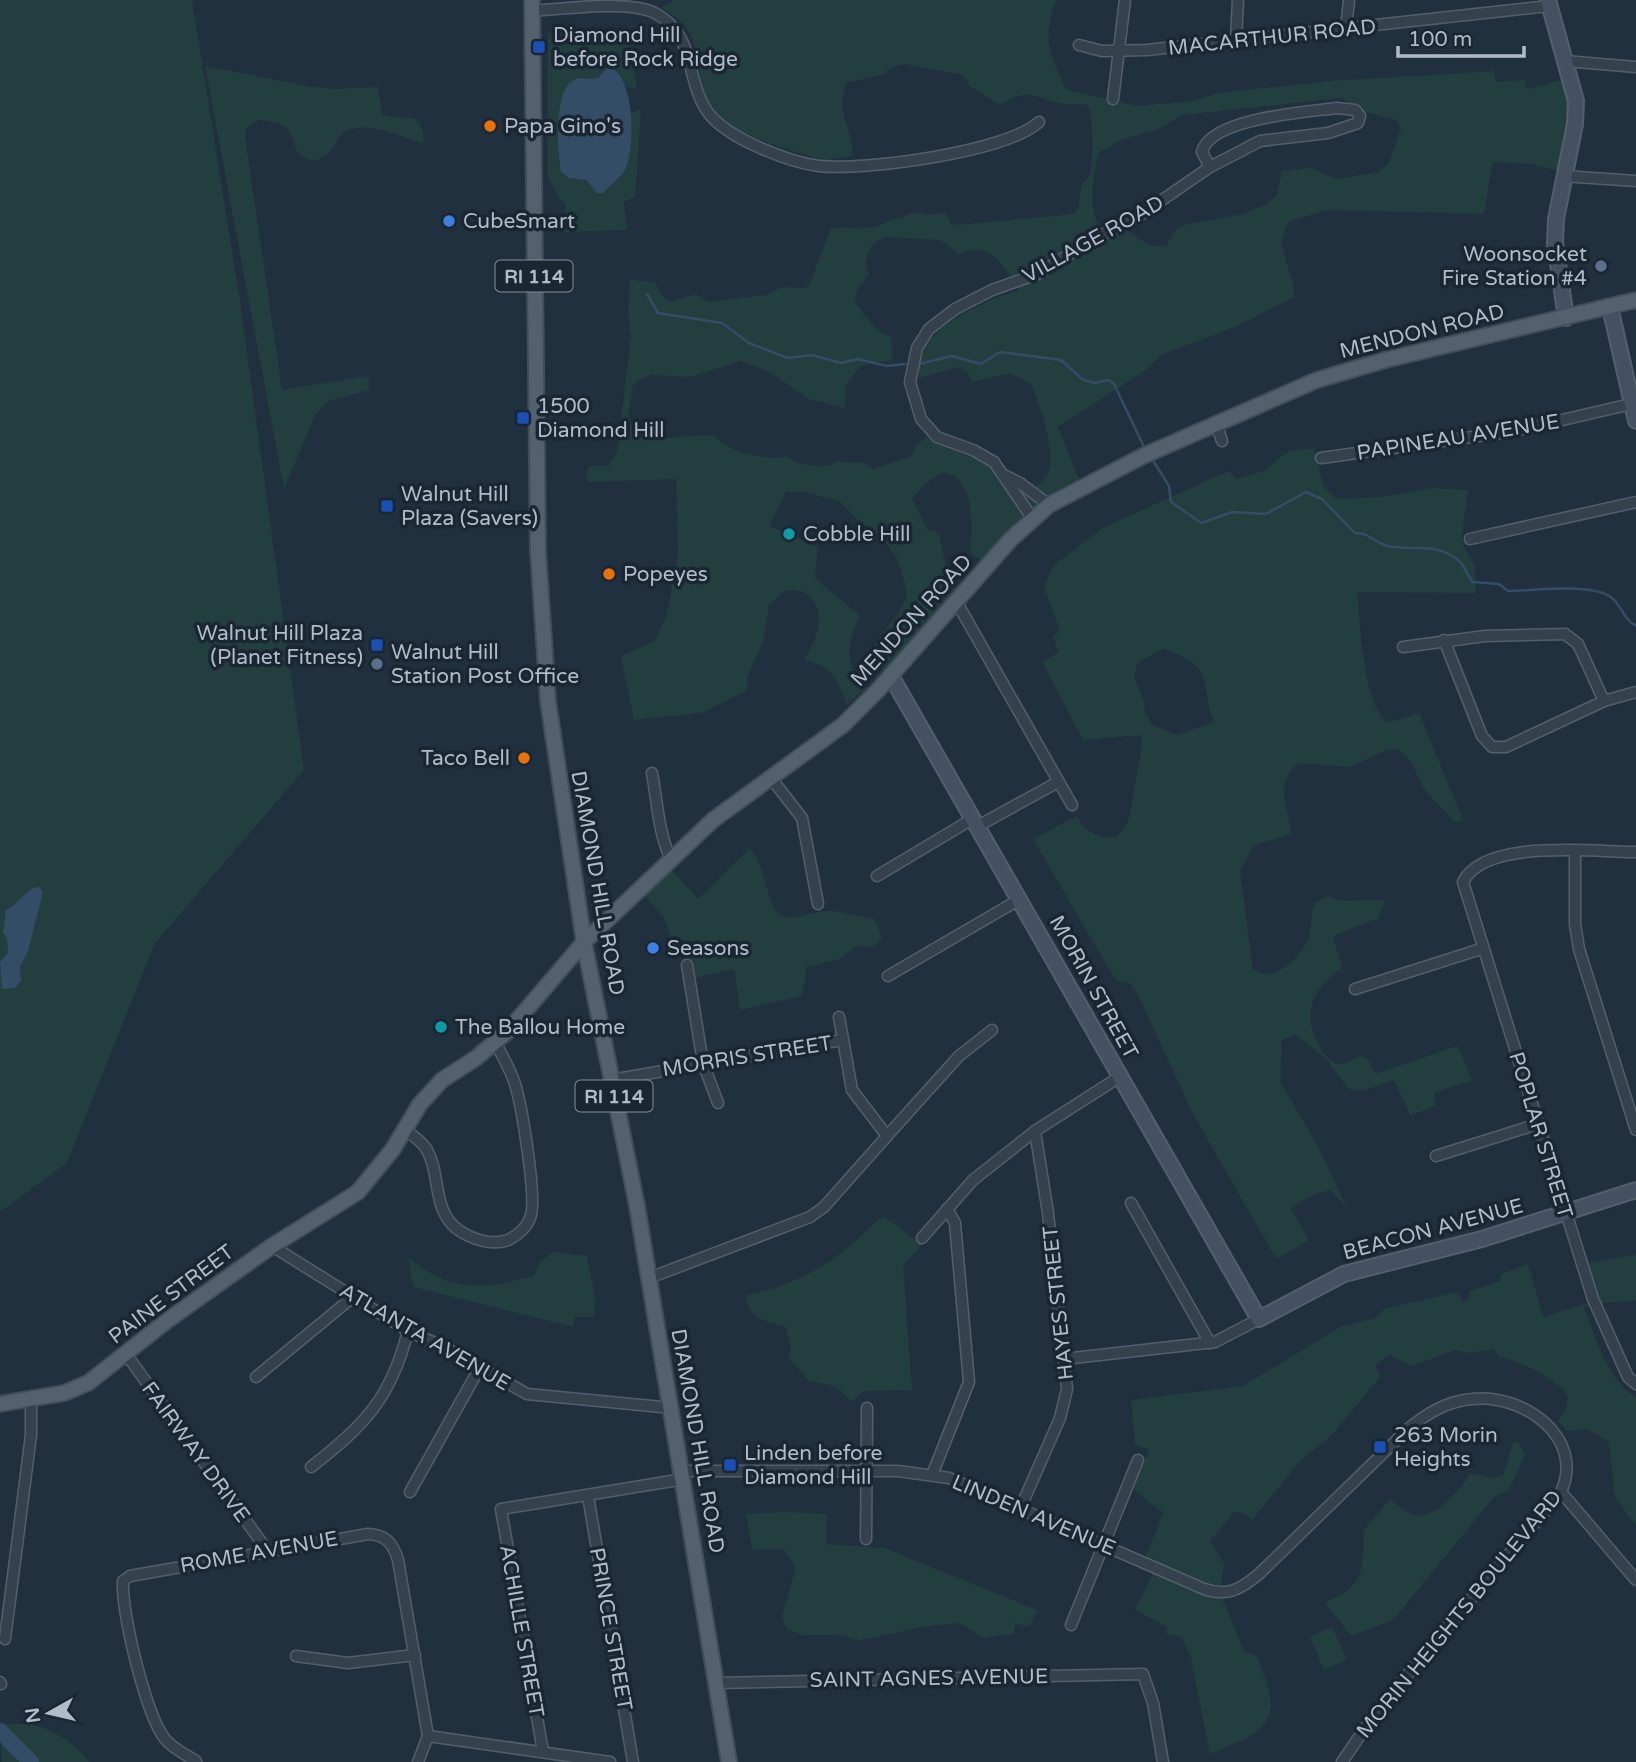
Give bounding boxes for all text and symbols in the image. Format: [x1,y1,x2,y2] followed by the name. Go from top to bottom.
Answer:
[1167,14,1377,61] street label: MACARTHUR ROAD
[1398,14,1524,58] scale bar
[553,23,738,72] place label: Diamond Hill before Rock Ridge
[1408,27,1472,52] text: 100 m
[531,39,547,55] marker: Diamond Hill before Rock Ridge
[504,114,621,139] place label: Papa Gino's
[482,118,498,134] marker: Papa Gino's
[1018,190,1168,289] street label: VILLAGE ROAD
[463,209,575,234] place label: CubeSmart
[441,213,457,229] marker: CubeSmart
[1442,242,1587,291] place label: Woonsocket Fire Station #4
[1593,258,1609,274] marker: Woonsocket Fire Station #4
[496,260,572,292] road number: RI 114
[1337,299,1507,364] street label: MENDON ROAD
[537,394,664,443] place label: 1500 Diamond Hill
[1355,409,1561,466] street label: PAPINEAU AVENUE
[515,410,531,426] marker: 1500 Diamond Hill
[401,482,538,531] place label: Walnut Hill Plaza (Savers)
[379,498,395,514] marker: Walnut Hill Plaza (Savers)
[803,522,910,547] place label: Cobble Hill
[781,526,797,542] marker: Cobble Hill
[846,549,977,691] street label: MENDON ROAD
[623,562,708,587] place label: Popeyes
[601,566,617,582] marker: Popeyes
[197,621,363,670] place label: Walnut Hill Plaza (Planet Fitness)
[369,637,385,653] marker: Walnut Hill Plaza (Planet Fitness)
[391,640,579,689] place label: Walnut Hill Station Post Office
[369,656,385,672] marker: Walnut Hill Station Post Office
[421,746,510,771] place label: Taco Bell
[516,750,532,766] marker: Taco Bell
[565,769,630,997] street label: DIAMOND HILL ROAD
[1044,911,1143,1063] street label: MORIN STREET
[667,936,749,961] place label: Seasons
[645,940,661,956] marker: Seasons
[455,1015,625,1040] place label: The Ballou Home
[433,1019,449,1035] marker: The Ballou Home
[661,1031,834,1082] street label: MORRIS STREET
[1503,1049,1578,1221] street label: POPLAR STREET
[576,1080,652,1112] road number: RI 114
[1340,1193,1526,1266] street label: BEACON AVENUE
[1038,1224,1079,1381] street label: HAYES STREET
[104,1239,239,1350] street label: PAINE STREET
[335,1278,515,1396] street label: ATLANTA AVENUE
[665,1327,730,1555] street label: DIAMOND HILL ROAD
[136,1377,255,1527] street label: FAIRWAY DRIVE
[1394,1423,1498,1472] place label: 263 Morin Heights
[1372,1439,1388,1455] marker: 263 Morin Heights
[744,1441,883,1490] place label: Linden before Diamond Hill
[722,1457,738,1473] marker: Linden before Diamond Hill
[948,1470,1119,1561] street label: LINDEN AVENUE
[1352,1485,1567,1743] street label: MORIN HEIGHTS BOULEVARD
[178,1526,340,1579] street label: ROME AVENUE
[494,1543,549,1719] street label: ACHILLE STREET
[584,1546,637,1713] street label: PRINCE STREET
[810,1664,1048,1693] street label: SAINT AGNES AVENUE
[14,1678,84,1748] north arrow
[21,1706,45,1724] text: N

